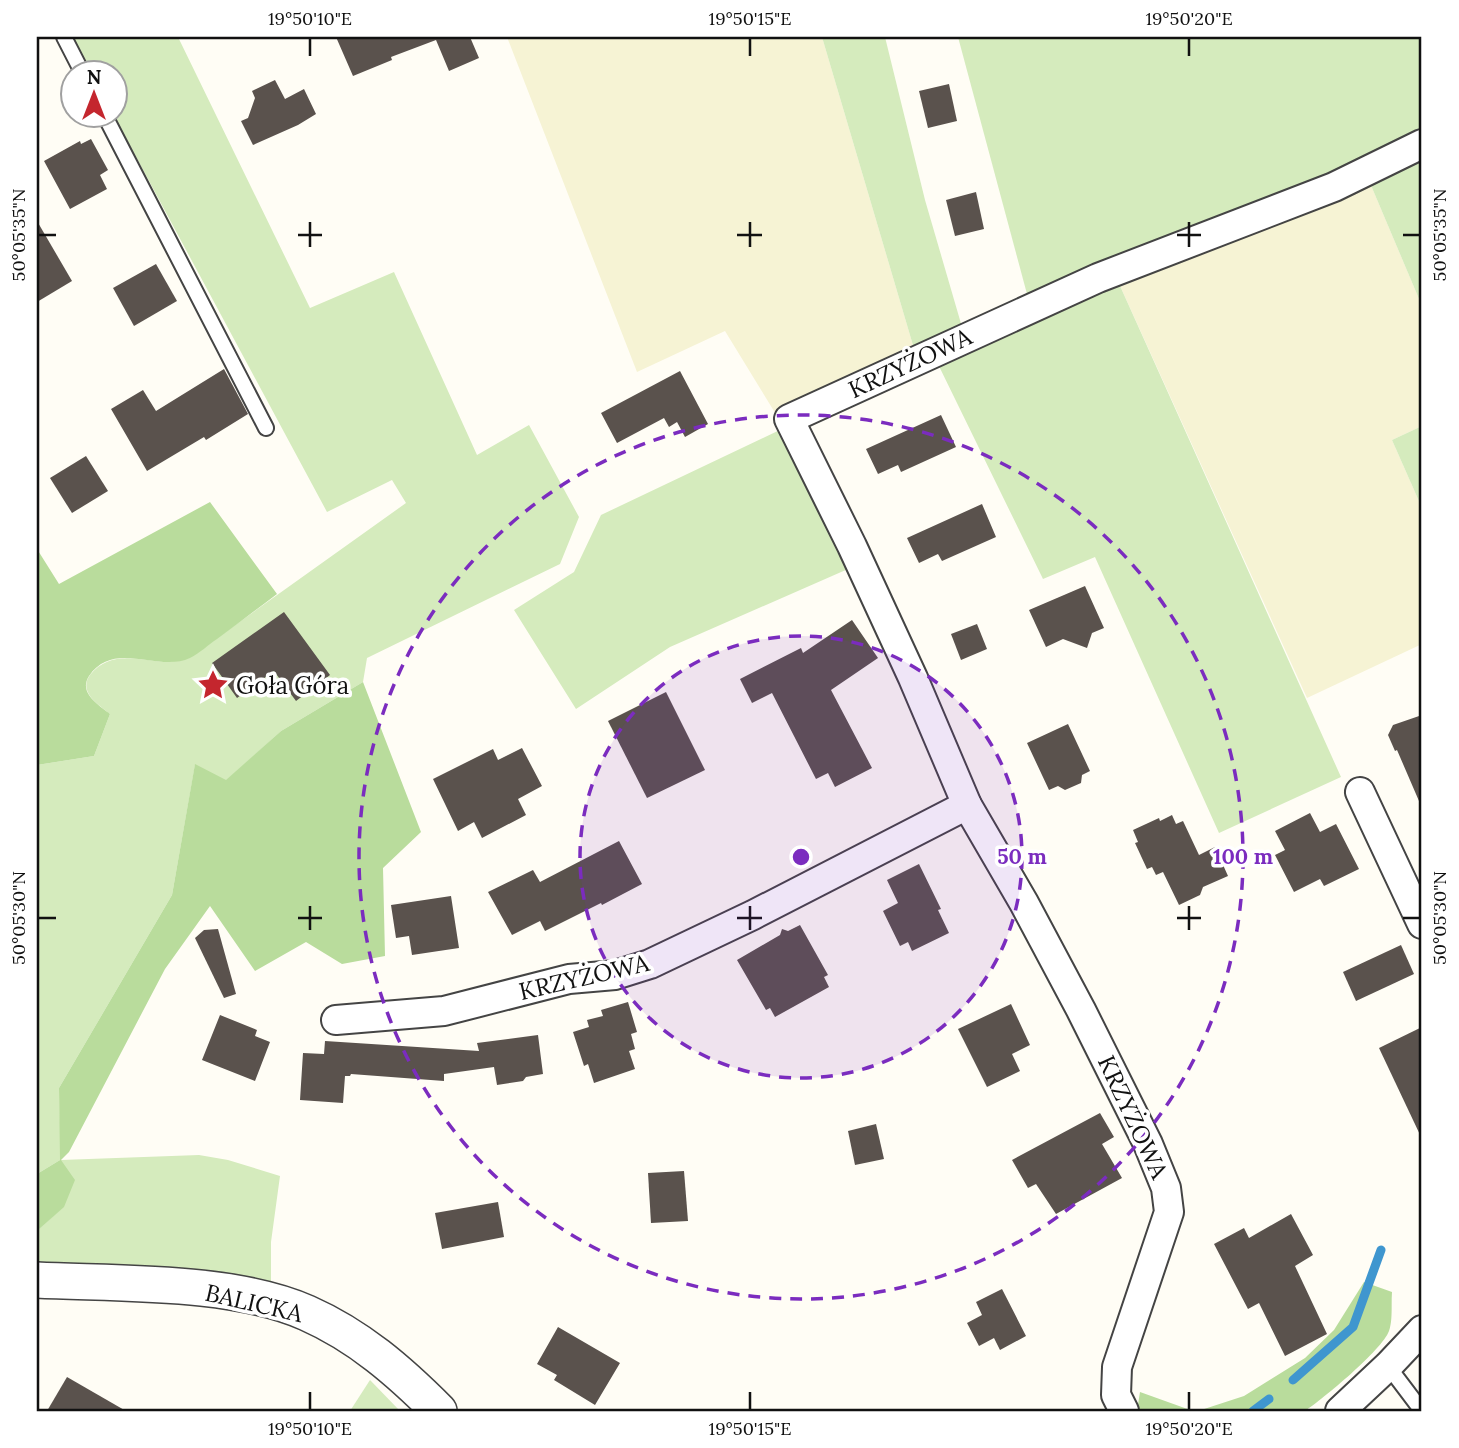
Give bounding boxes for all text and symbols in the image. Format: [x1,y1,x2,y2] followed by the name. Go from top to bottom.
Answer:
[268,7,352,30] text: 19°50'10"E
[709,7,791,30] text: 19°50'15"E
[1145,7,1233,30] text: 19°50'20"E
[60,60,130,130] north arrow
[87,65,102,89] text: N
[7,189,30,281] text: 50°05'35"N
[1428,189,1451,281] text: 50°05'35"N
[843,321,977,405] street label: KRZYŻOWA
[196,668,230,702] place icon: Goła Góra
[236,670,349,701] place label: Goła Góra
[997,843,1047,870] text: 50 m
[1213,843,1273,870] text: 100 m
[789,845,813,869] centre of rings
[7,871,30,965] text: 50°05'30"N
[1428,871,1451,965] text: 50°05'30"N
[516,947,653,1007] street label: KRZYŻOWA
[1091,1050,1175,1184] street label: KRZYŻOWA
[202,1277,307,1329] street label: BALICKA
[268,1417,352,1440] text: 19°50'10"E
[709,1417,791,1440] text: 19°50'15"E
[1145,1417,1233,1440] text: 19°50'20"E

